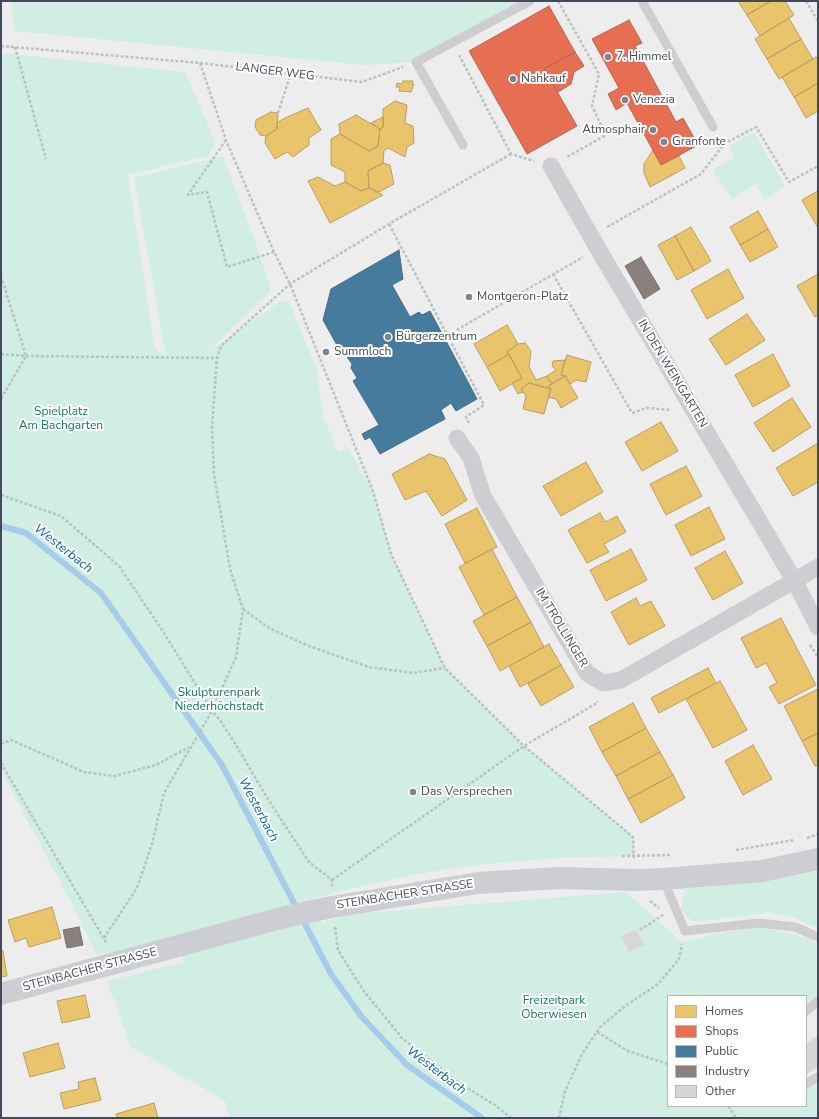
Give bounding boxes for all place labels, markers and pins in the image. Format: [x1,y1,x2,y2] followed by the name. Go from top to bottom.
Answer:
[616,50,671,64] place label: 7. Himmel
[603,52,613,62] marker: 7. Himmel
[521,72,566,86] place label: Nahkauf
[508,74,518,84] marker: Nahkauf
[633,93,675,107] place label: Venezia
[620,95,630,105] marker: Venezia
[582,123,645,137] place label: Atmosphair
[648,125,658,135] marker: Atmosphair
[672,135,726,149] place label: Granfonte
[659,137,669,147] marker: Granfonte
[477,290,568,304] place label: Montgeron-Platz
[464,292,474,302] marker: Montgeron-Platz
[396,330,477,344] place label: Bürgerzentrum
[383,332,393,342] marker: Bürgerzentrum
[334,345,391,359] place label: Summloch
[321,347,331,357] marker: Summloch
[421,785,512,799] place label: Das Versprechen
[408,787,418,797] marker: Das Versprechen

